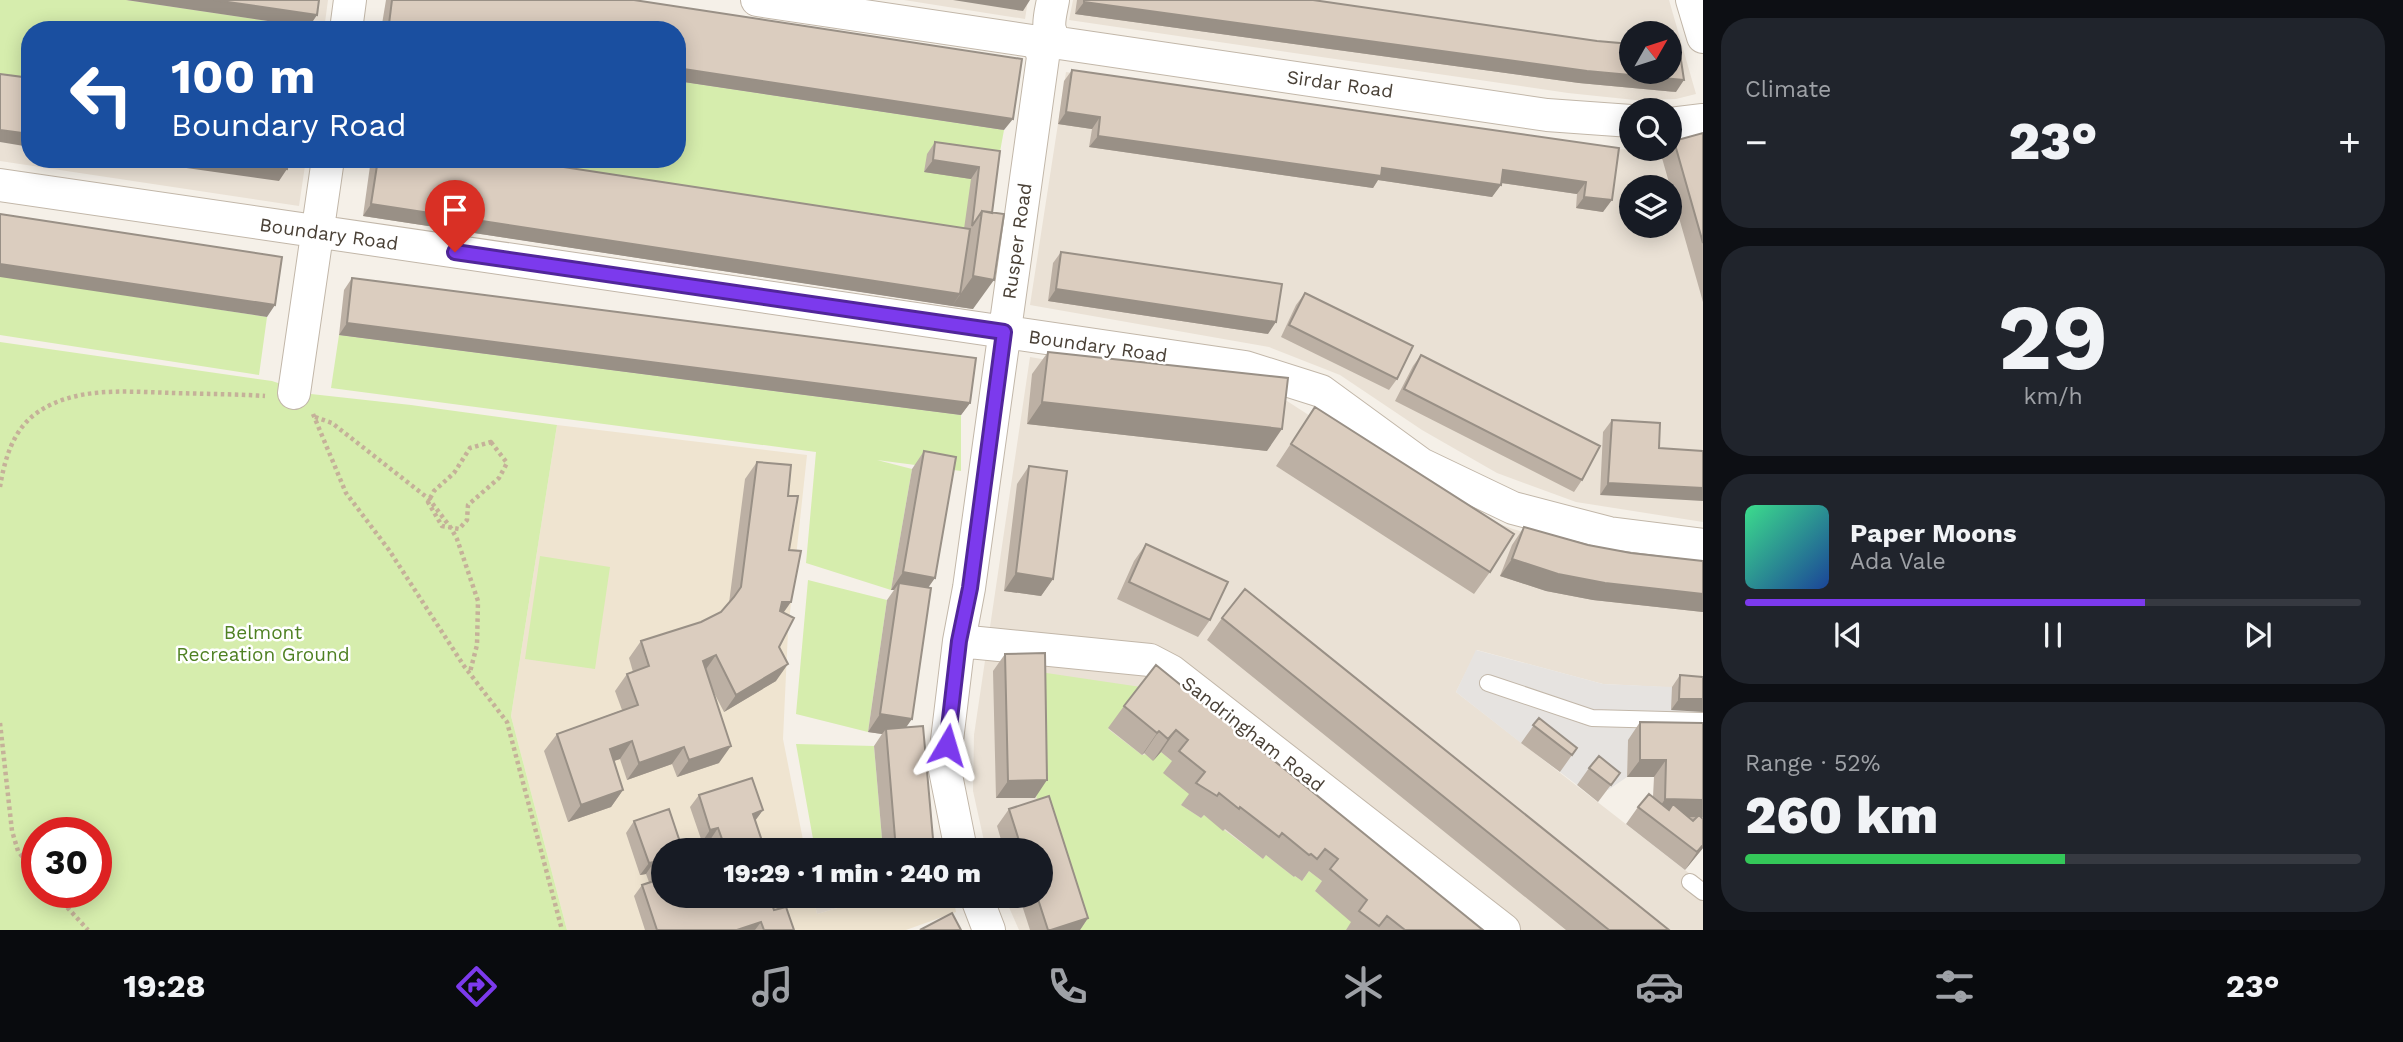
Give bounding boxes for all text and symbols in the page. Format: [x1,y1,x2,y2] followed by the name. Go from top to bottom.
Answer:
[1619,21,1682,84] north arrow
[1619,21,1682,238] map controls
[171,47,315,105] text: 100 m
[56,49,147,140] icon: left
[1285,65,1395,103] street label: Sirdar Road
[1745,76,1831,103] text: Climate
[1619,98,1682,161] button: search
[171,106,407,144] text: Boundary Road
[2009,111,2097,172] text: 23°
[1745,120,1768,164] text: −
[2338,120,2361,164] text: +
[1619,175,1682,238] button: layers
[425,180,485,252] pin
[997,181,1037,301] street label: Rusper Road
[436,191,474,229] icon: arrive
[258,213,400,255] street label: Boundary Road
[1998,284,2108,391] text: 29
[1027,325,1169,367] street label: Boundary Road
[2023,383,2083,410] text: km/h
[1850,518,2017,548] text: Paper Moons
[1850,548,1946,575] text: Ada Vale
[1829,616,1867,654] icon: previous
[2034,616,2072,654] icon: pause
[2239,616,2277,654] icon: next
[176,621,350,666] park label: Belmont Recreation Ground
[1177,671,1329,797] street label: Sandringham Road
[910,708,984,782] position arrow
[1745,750,1880,777] text: Range · 52%
[1745,785,1938,846] text: 260 km
[21,817,112,908] speed limit sign: 30
[723,858,981,888] text: 19:29 · 1 min · 240 m
[452,962,501,1011] icon: directions
[748,962,797,1011] icon: music
[1043,962,1092,1011] icon: phone
[1339,962,1388,1011] icon: climate
[1635,962,1684,1011] icon: car
[1930,962,1979,1011] icon: filters
[123,967,206,1005] text: 19:28
[2226,967,2280,1005] text: 23°

